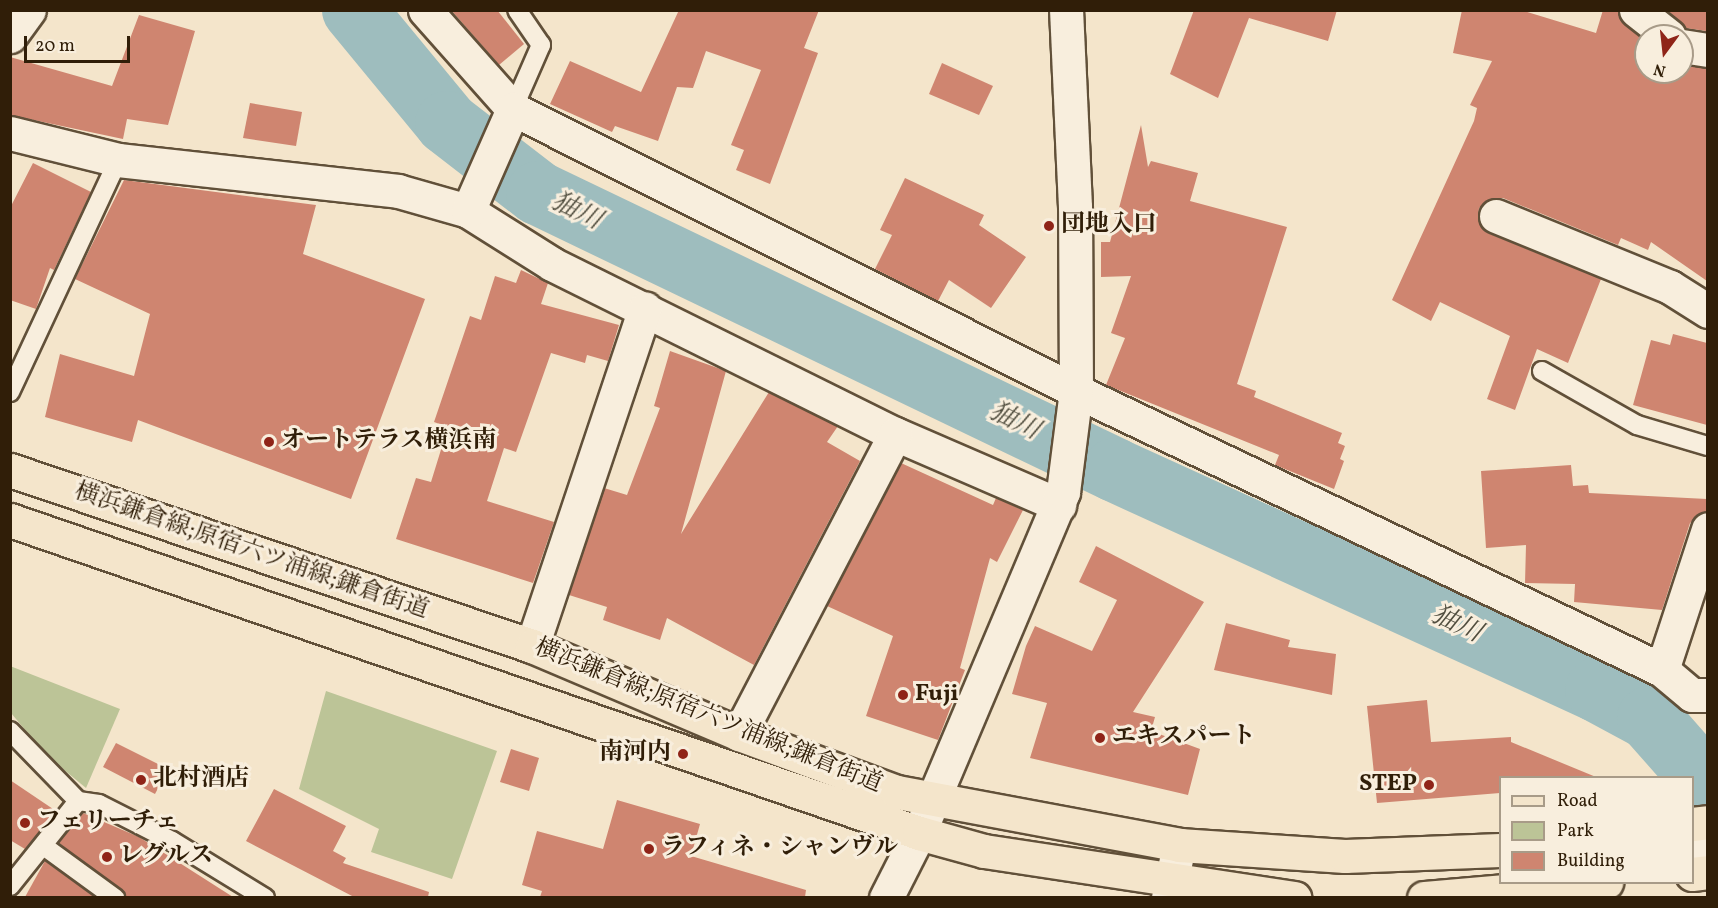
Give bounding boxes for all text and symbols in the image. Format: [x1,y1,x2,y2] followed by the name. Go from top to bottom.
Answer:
[27,24,134,62] scale bar
[1634,24,1694,84] north arrow
[35,34,75,59] text: 20 m
[1651,57,1668,82] text: N
[546,187,606,237] water label: 㹨川
[1061,212,1157,240] place label: 団地入口
[1042,219,1056,233] marker: 団地入口
[984,397,1044,447] water label: 㹨川
[281,428,497,456] place label: オートテラス横浜南
[262,435,276,449] marker: オートテラス横浜南
[70,478,432,626] street label: 横浜鎌倉線;原宿六ツ浦線;鎌倉街道
[1426,600,1486,650] water label: 㹨川
[530,634,886,800] street label: 横浜鎌倉線;原宿六ツ浦線;鎌倉街道
[915,681,959,709] place label: Fuji
[896,688,910,702] marker: Fuji
[1112,724,1256,752] place label: エキスパート
[1093,731,1107,745] marker: エキスパート
[599,740,671,768] place label: 南河内
[676,747,690,761] marker: 南河内
[153,766,249,794] place label: 北村酒店
[1359,771,1417,799] place label: STEP
[134,773,148,787] marker: 北村酒店
[1499,776,1694,884] legend
[1422,778,1436,792] marker: STEP
[1557,789,1598,814] text: Road
[37,809,181,837] place label: フェリーチェ
[18,816,32,830] marker: フェリーチェ
[1557,819,1594,844] text: Park
[661,835,901,863] place label: ラフィネ・シャンヴル
[642,842,656,856] marker: ラフィネ・シャンヴル
[119,843,215,871] place label: レグルス
[1557,849,1625,874] text: Building
[100,850,114,864] marker: レグルス

